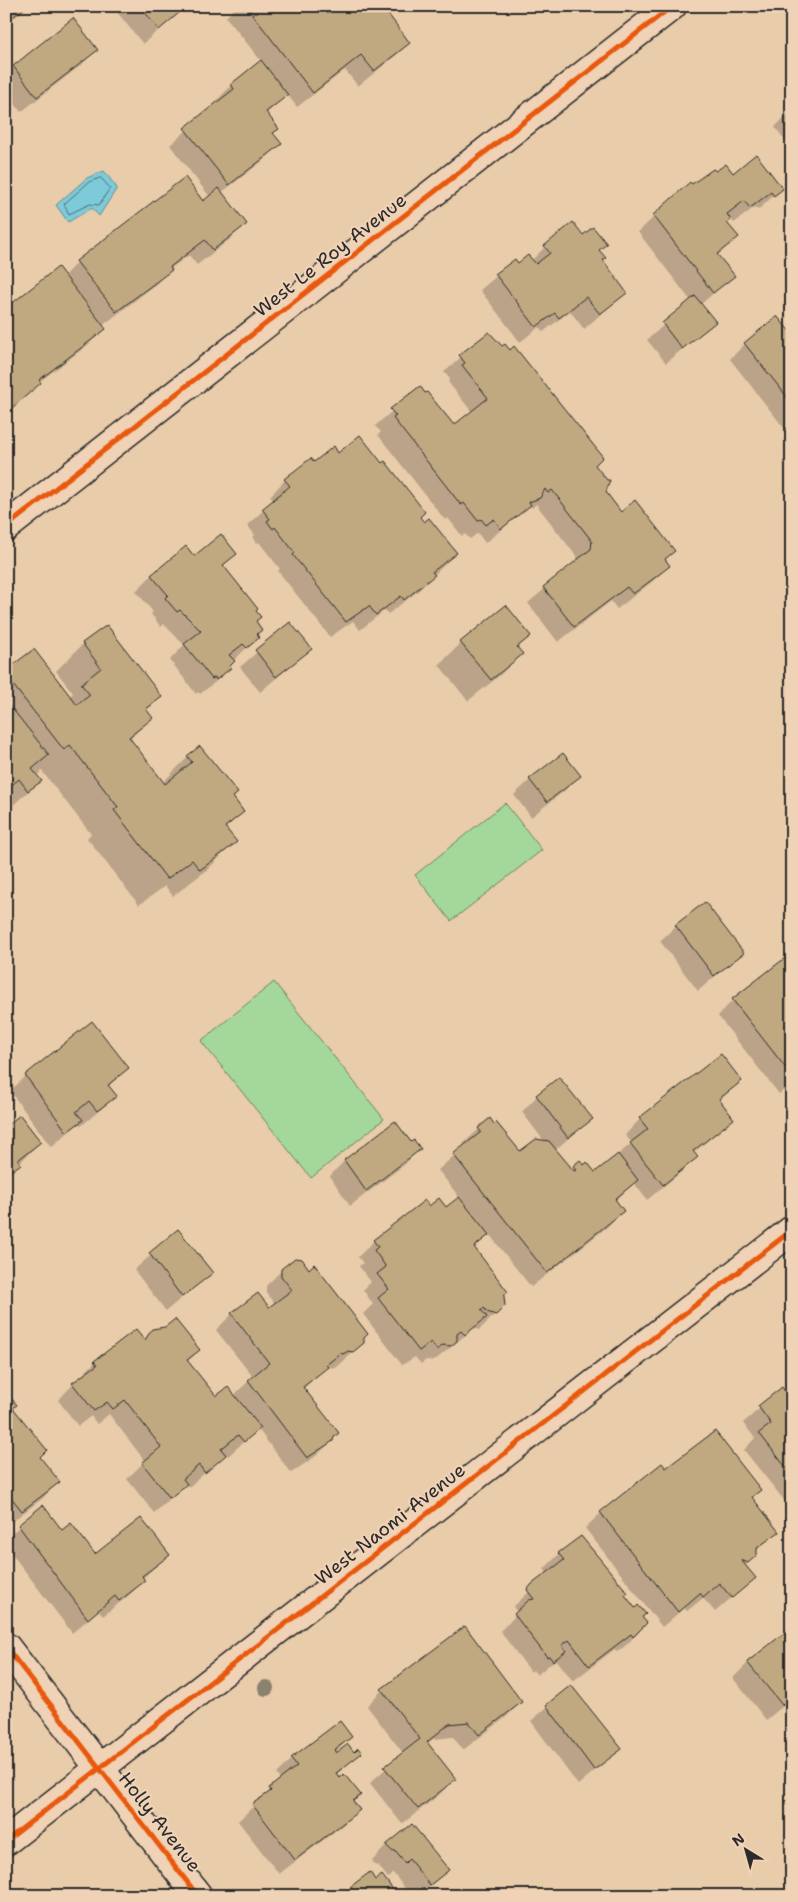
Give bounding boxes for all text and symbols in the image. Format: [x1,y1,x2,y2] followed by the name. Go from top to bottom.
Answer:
[248,187,412,323] street label: West Le Roy Avenue
[310,1457,470,1591] street label: West Naomi Avenue
[113,1767,207,1877] street label: Holly Avenue
[720,1824,770,1874] north arrow
[728,1829,748,1850] text: N

